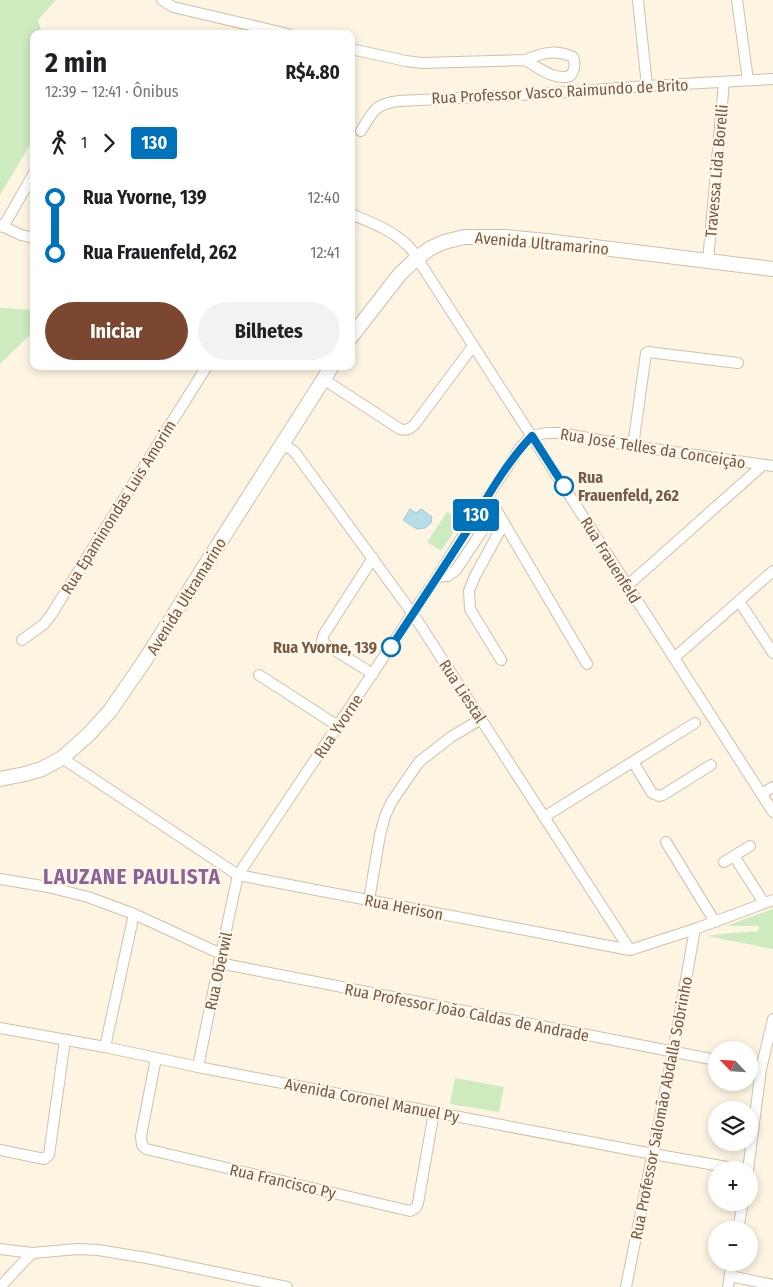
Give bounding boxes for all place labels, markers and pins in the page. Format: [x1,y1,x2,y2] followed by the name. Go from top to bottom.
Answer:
[578,468,679,505] place label: Rua Frauenfeld, 262
[554,476,574,496] marker: Rua Frauenfeld, 262
[381,637,401,657] marker: Rua Yvorne, 139
[273,638,377,657] place label: Rua Yvorne, 139

